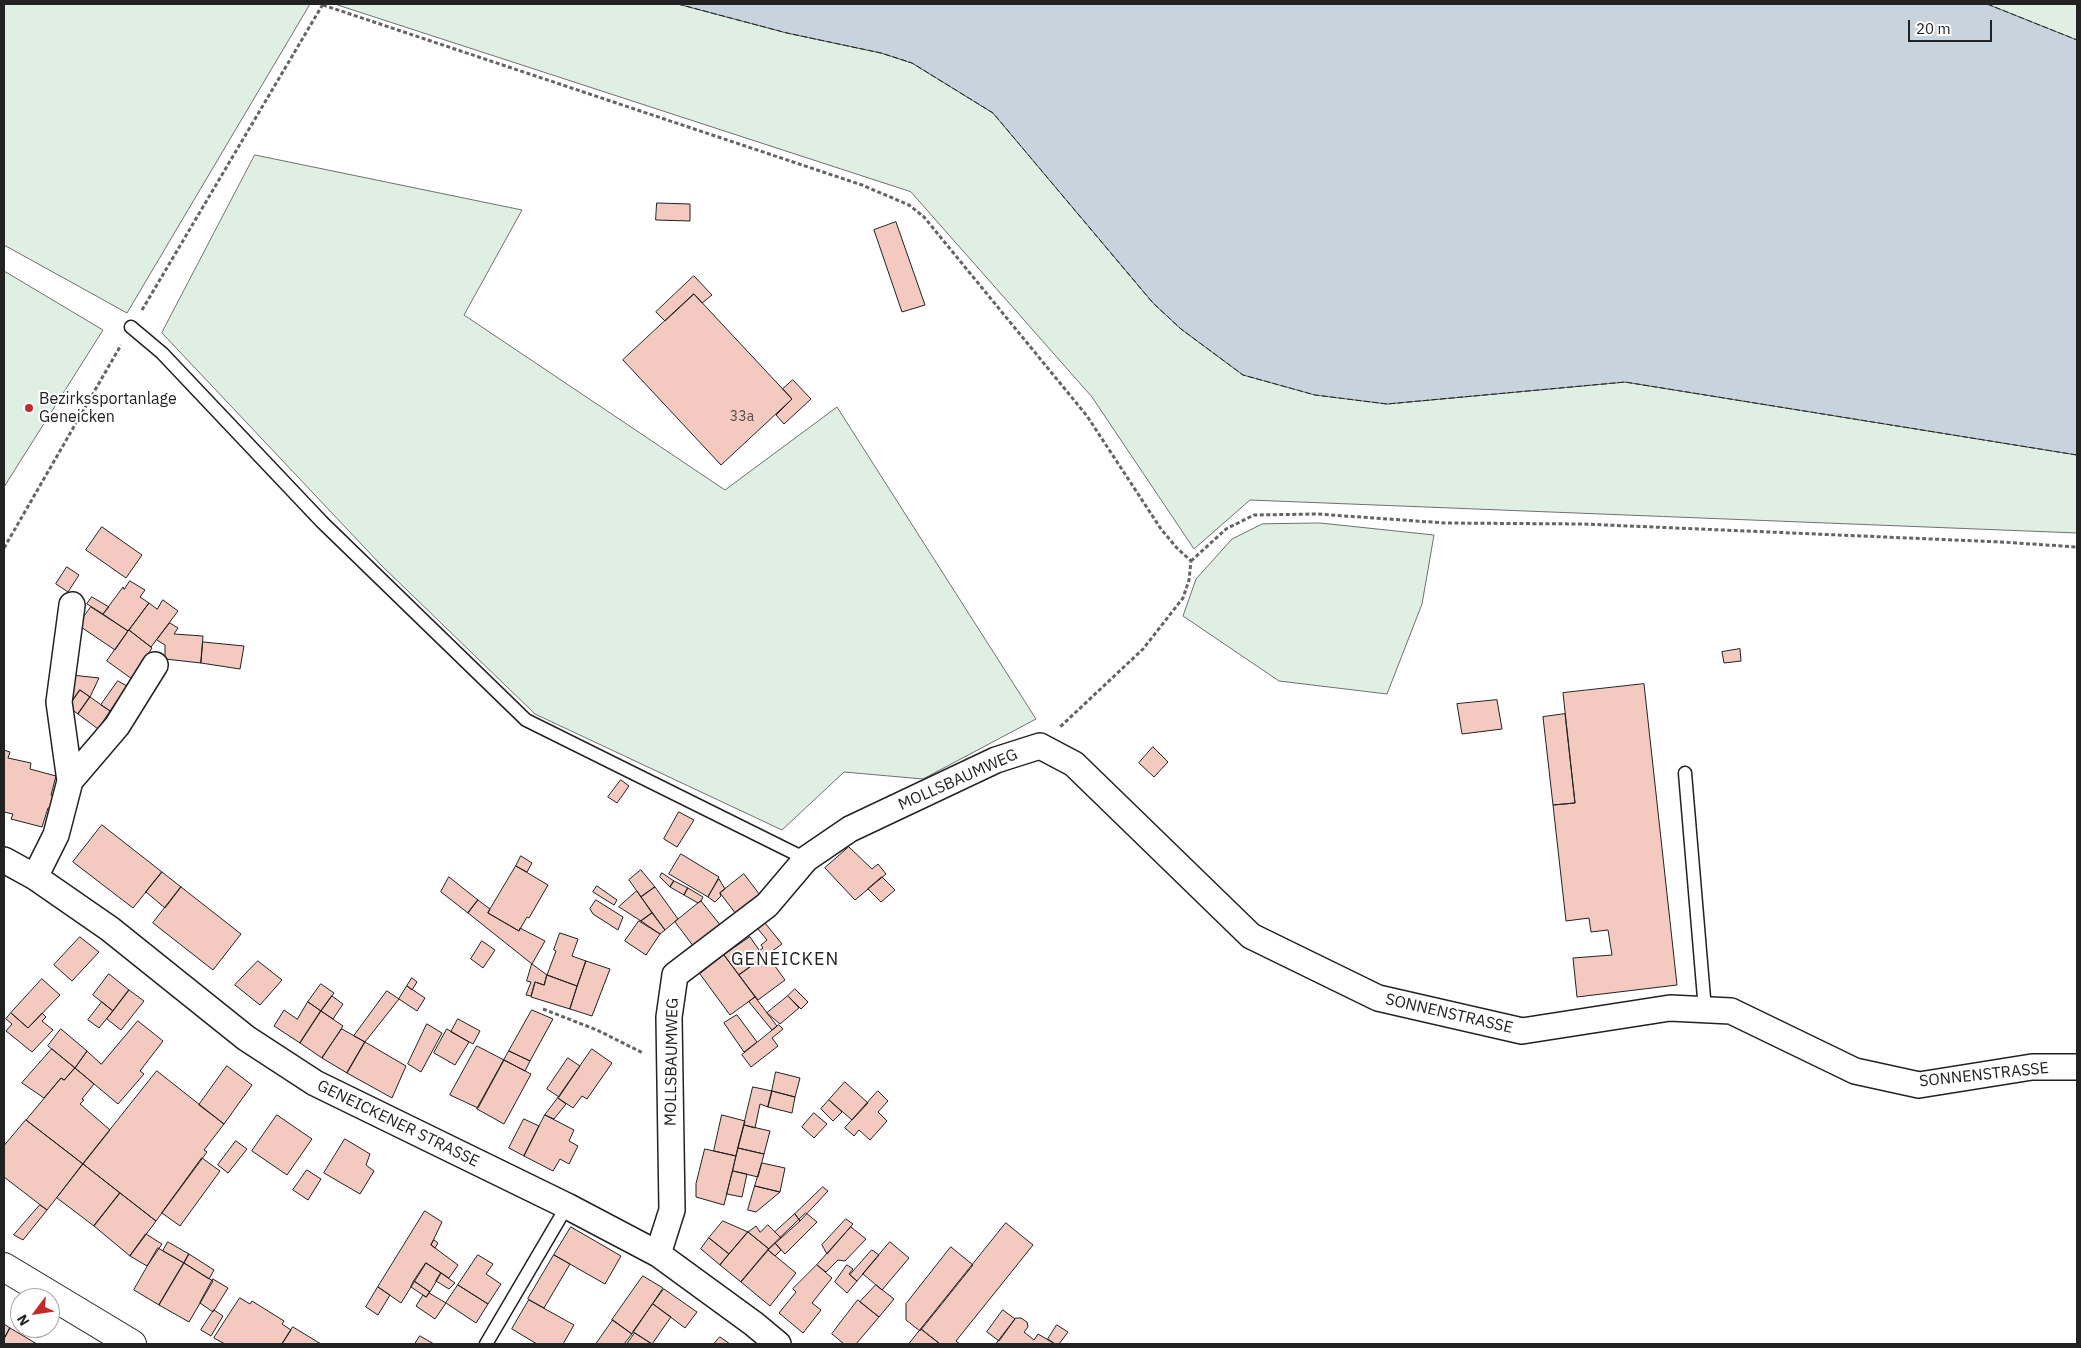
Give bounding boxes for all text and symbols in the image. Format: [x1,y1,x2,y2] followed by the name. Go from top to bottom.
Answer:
[1911,10,1995,42] scale bar
[1916,19,1951,38] text: 20 m
[39,389,177,427] place label: Bezirkssportanlage Geneicken
[23,402,35,414] marker: Bezirkssportanlage Geneicken
[730,409,754,425] house number: 33a
[895,745,1021,815] street label: MOLLSBAUMWEG
[730,949,840,971] district label: GENEICKEN
[1383,990,1515,1038] street label: SONNENSTRASSE
[661,998,683,1126] street label: MOLLSBAUMWEG
[1918,1059,2050,1091] street label: SONNENSTRASSE
[314,1076,482,1172] street label: GENEICKENER STRASSE
[10,1288,60,1338] north arrow
[13,1311,33,1329] text: N

